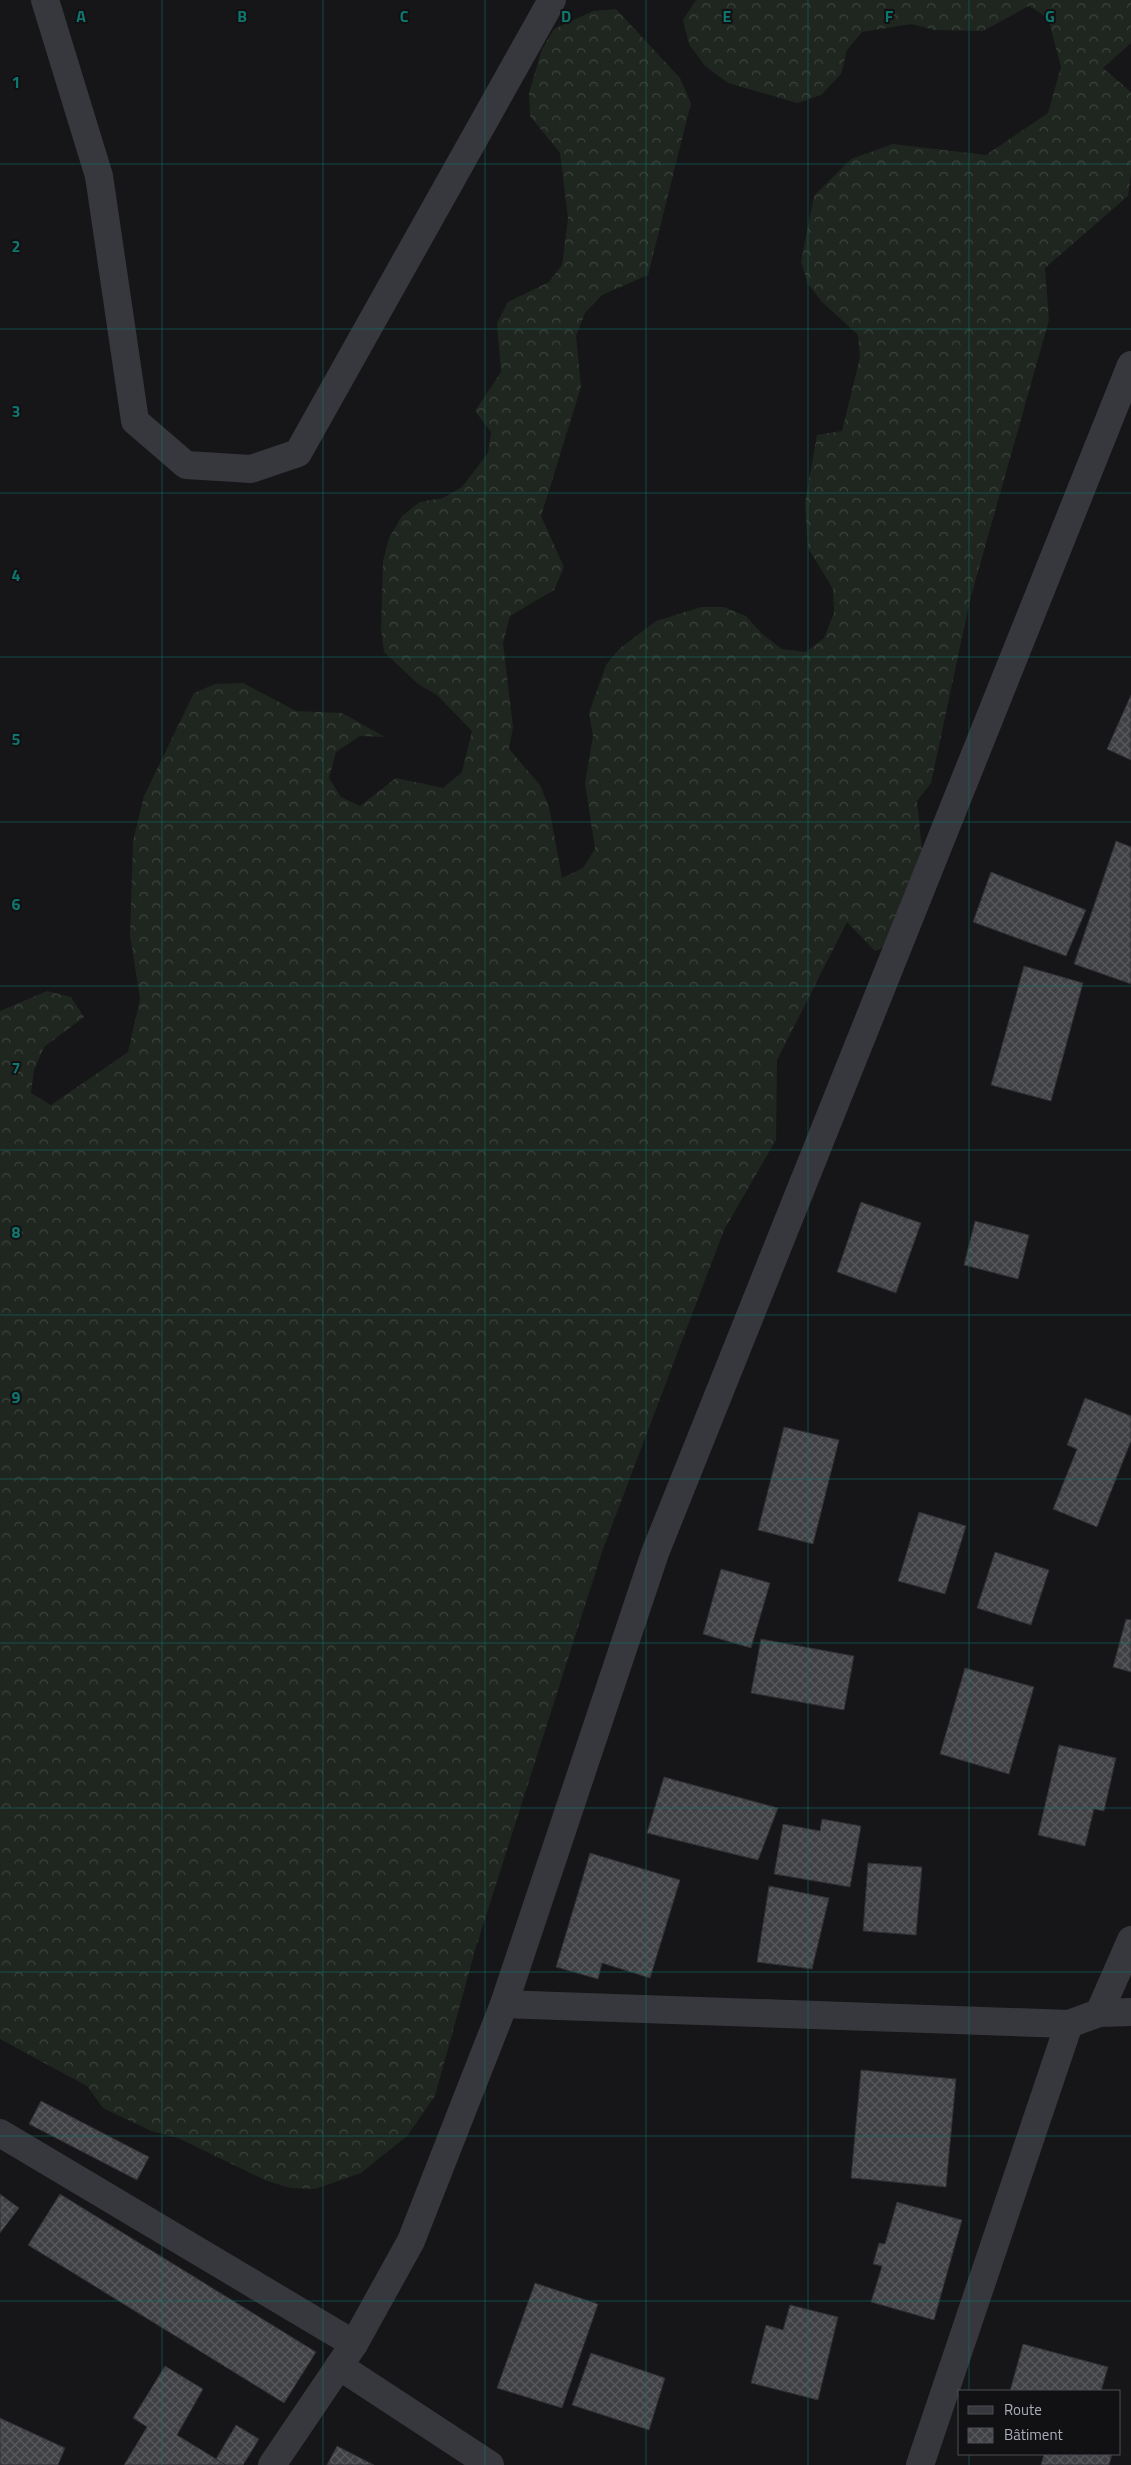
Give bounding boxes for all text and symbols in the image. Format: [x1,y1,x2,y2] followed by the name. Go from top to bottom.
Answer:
[76,4,86,28] text: A
[237,4,247,28] text: B
[400,4,409,28] text: C
[561,4,571,28] text: D
[723,4,732,28] text: E
[885,4,894,28] text: F
[1045,4,1055,28] text: G
[12,70,20,94] text: 1
[12,234,20,258] text: 2
[12,399,20,423] text: 3
[12,563,21,587] text: 4
[12,727,21,751] text: 5
[12,892,21,916] text: 6
[12,1056,20,1080] text: 7
[12,1220,21,1244] text: 8
[12,1385,21,1409] text: 9
[958,2390,1121,2455] legend
[1004,2398,1042,2421] text: Route
[1004,2423,1063,2446] text: Bâtiment

